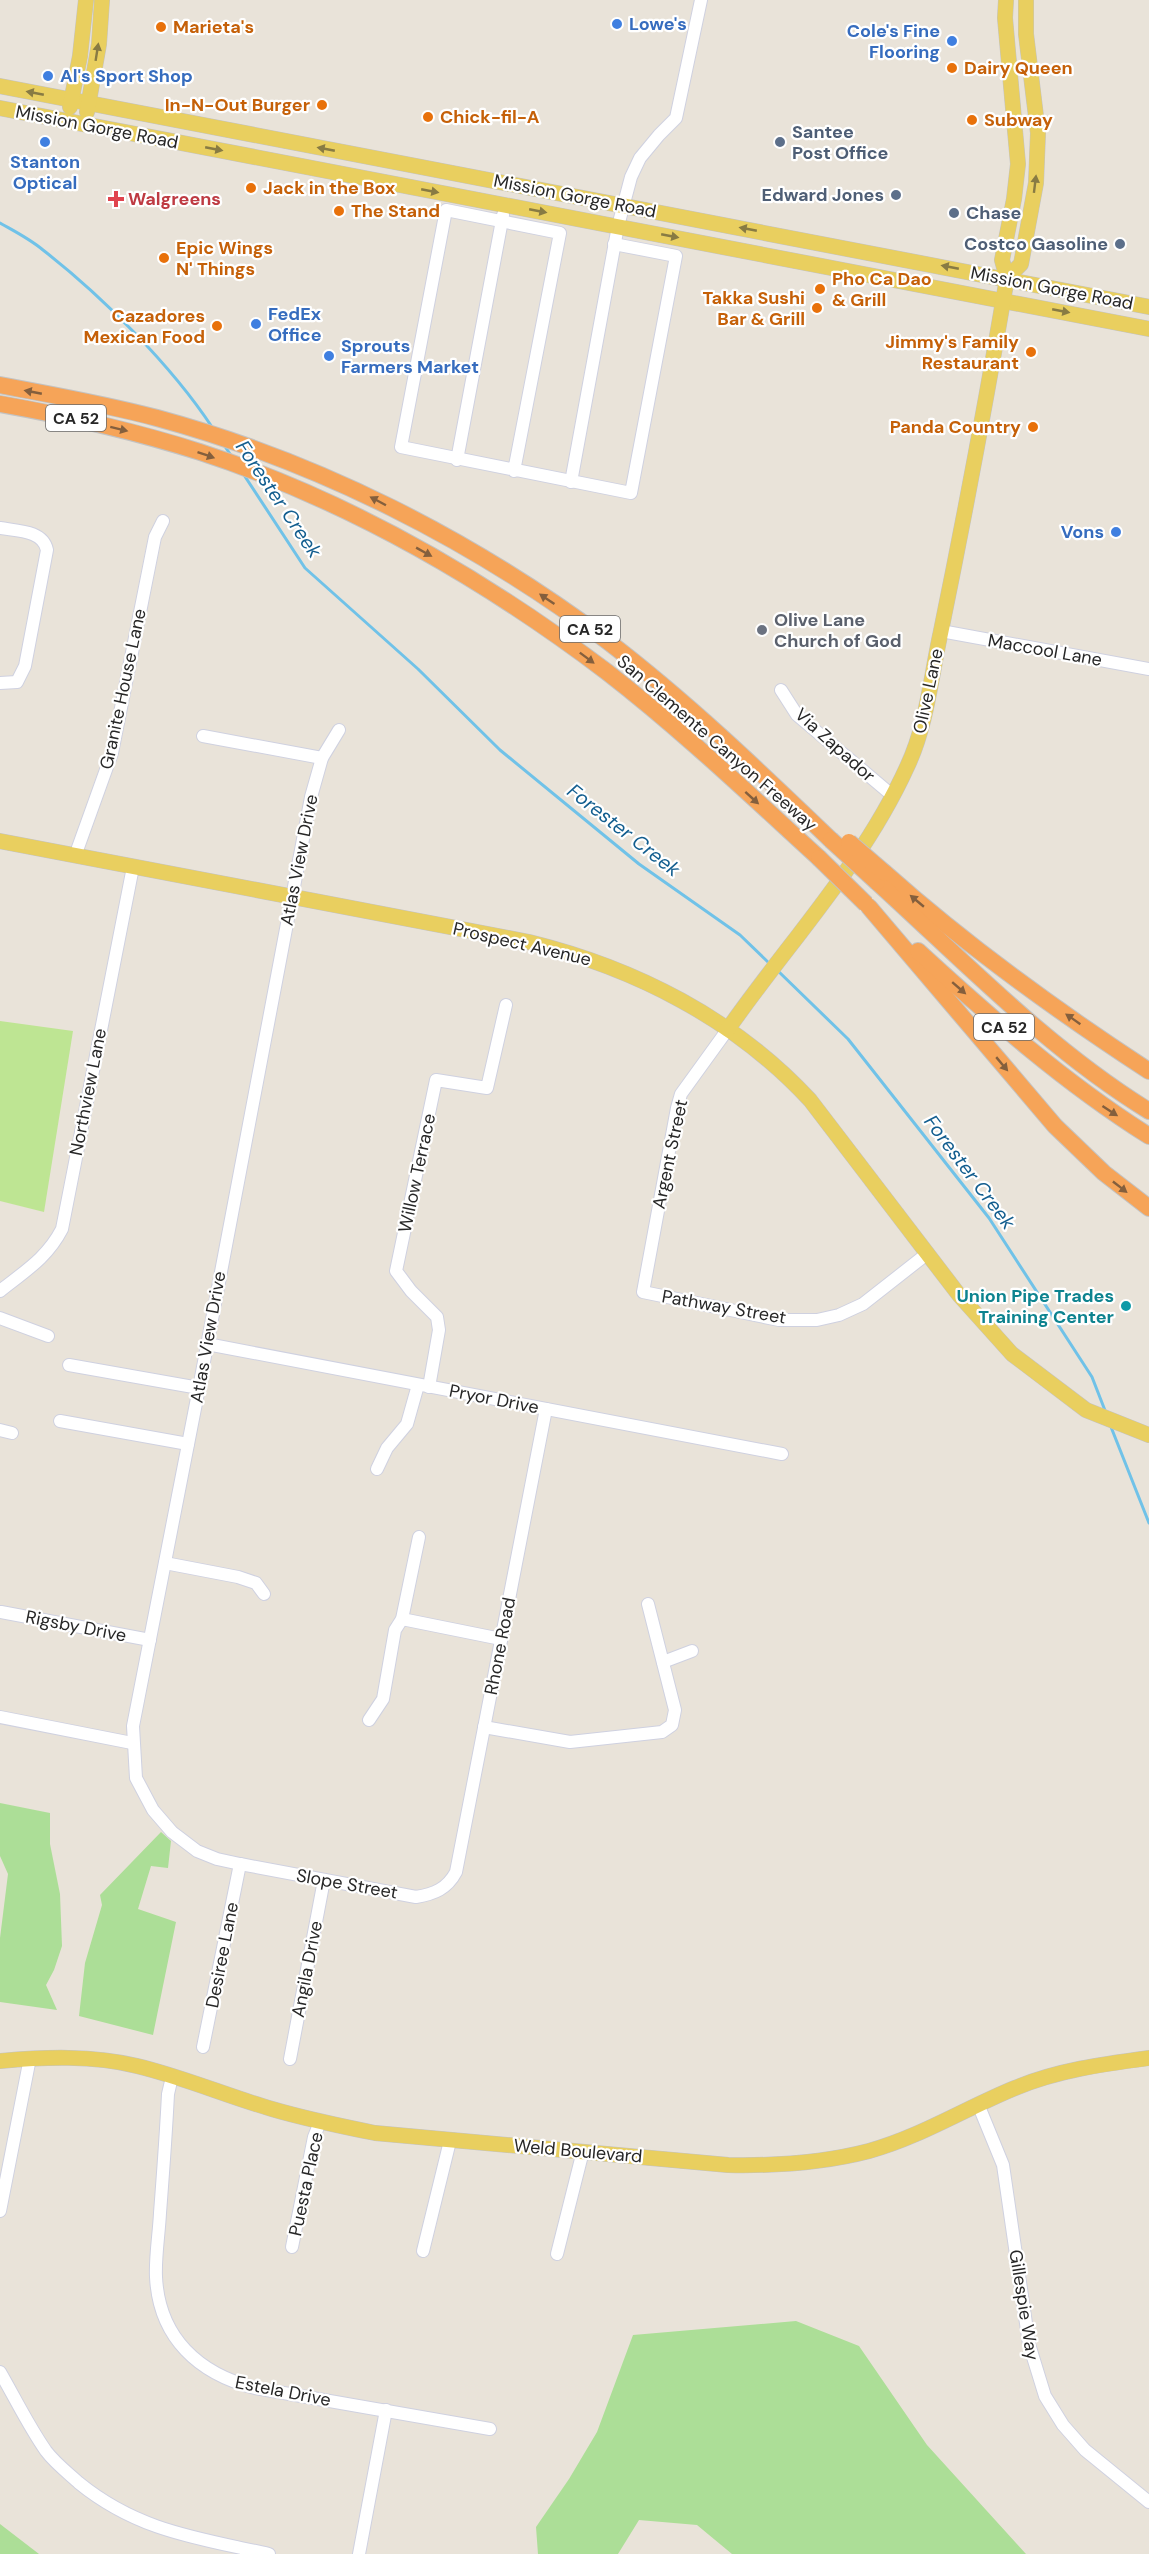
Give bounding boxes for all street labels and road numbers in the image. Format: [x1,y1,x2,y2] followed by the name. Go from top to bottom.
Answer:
[14,99,180,155] street label: Mission Gorge Road
[492,168,658,224] street label: Mission Gorge Road
[969,260,1135,316] street label: Mission Gorge Road
[46,405,106,431] road number: CA 52
[94,606,152,772] street label: Granite House Lane
[560,616,620,642] road number: CA 52
[986,628,1104,672] street label: Maccool Lane
[907,646,949,736] street label: Olive Lane
[612,649,822,837] street label: San Clemente Canyon Freeway
[790,703,880,788] street label: Via Zapador
[275,792,323,928] street label: Atlas View Drive
[451,916,593,972] street label: Prospect Avenue
[974,1014,1034,1040] road number: CA 52
[64,1026,112,1158] street label: Northview Lane
[647,1097,693,1211] street label: Argent Street
[393,1111,441,1235] street label: Willow Terrace
[185,1269,231,1405] street label: Atlas View Drive
[660,1284,788,1330] street label: Pathway Street
[447,1379,541,1419] street label: Pryor Drive
[479,1595,521,1697] street label: Rhone Road
[24,1604,128,1648] street label: Rigsby Drive
[294,1863,400,1905] street label: Slope Street
[200,1900,244,2010] street label: Desiree Lane
[286,1919,328,2019] street label: Angila Drive
[283,2130,329,2238] street label: Puesta Place
[513,2133,643,2169] street label: Weld Boulevard
[1003,2248,1045,2362] street label: Gillespie Way
[233,2370,333,2412] street label: Estela Drive

